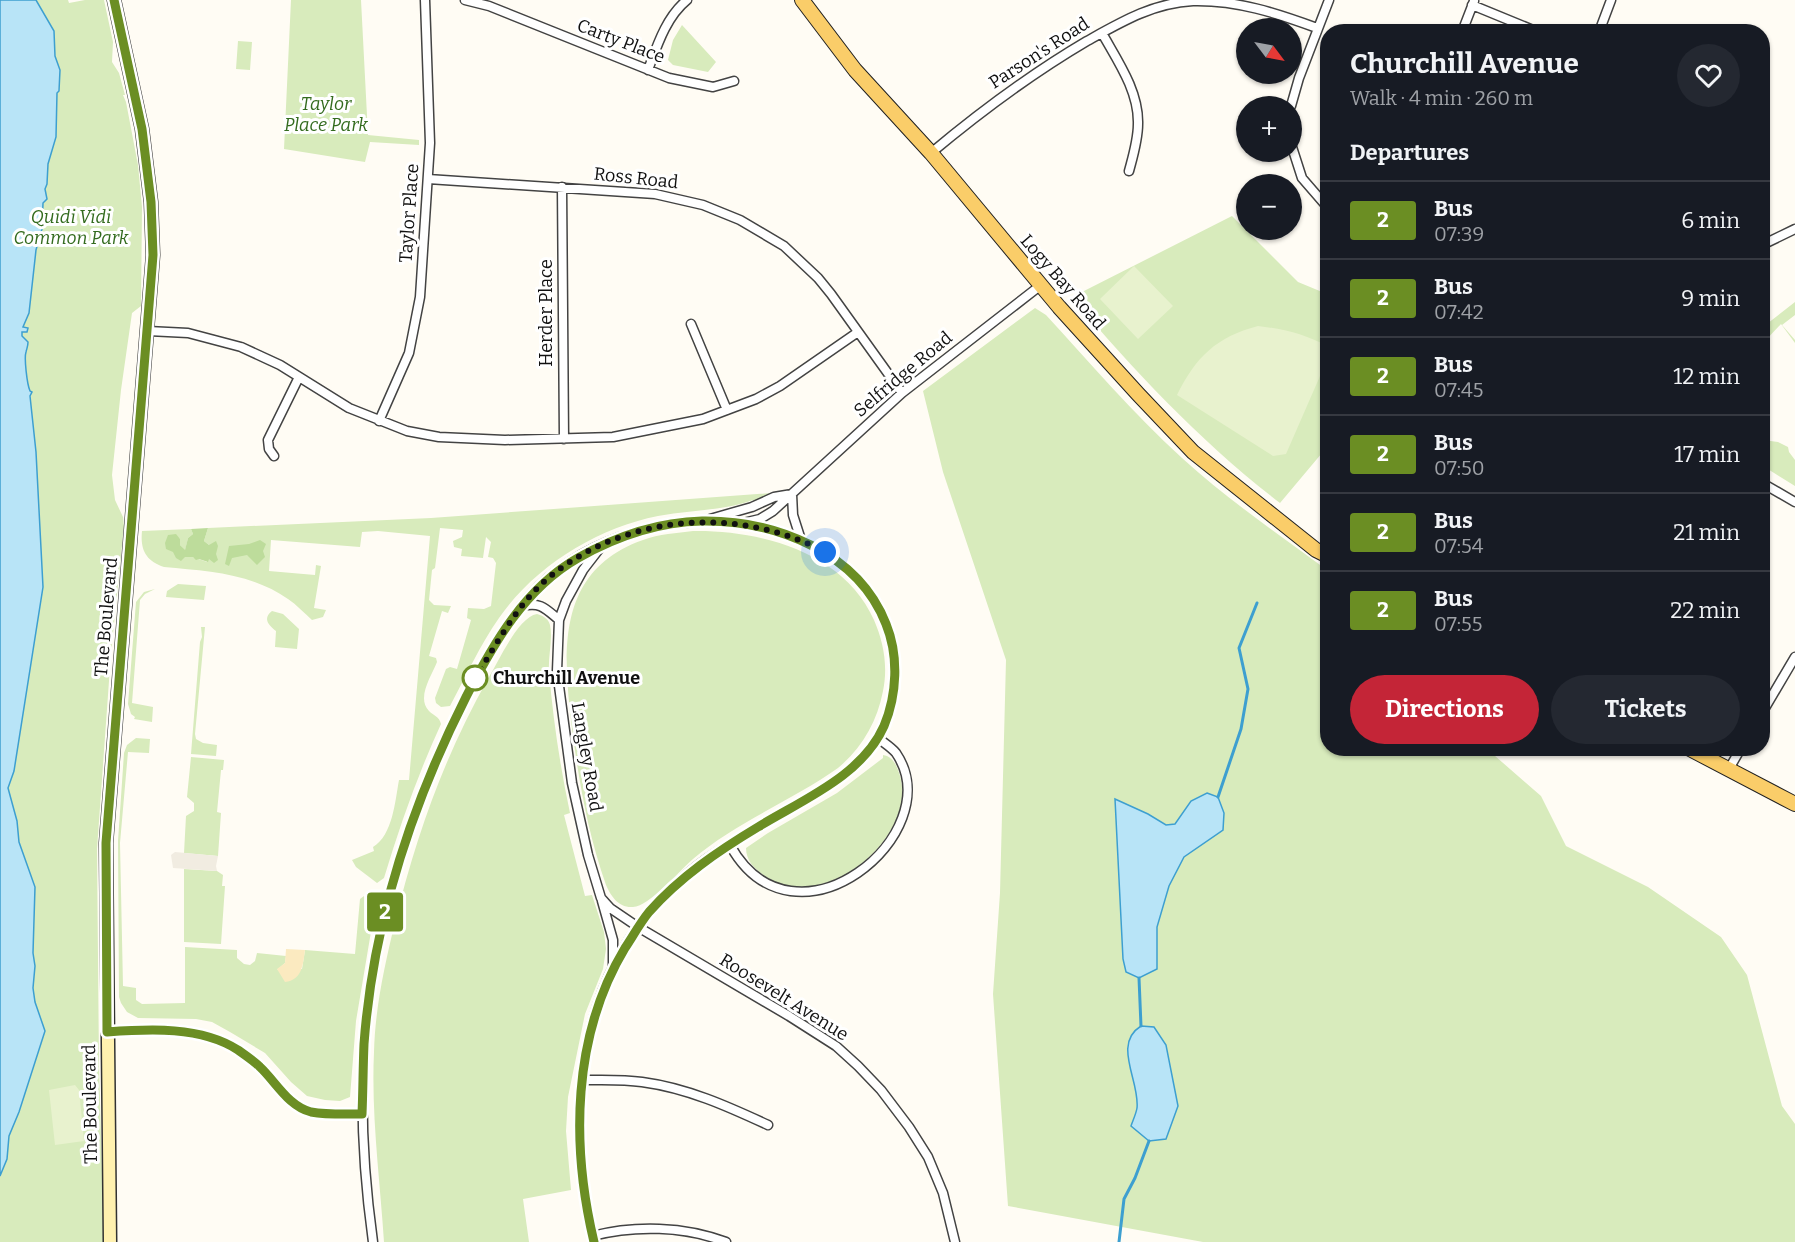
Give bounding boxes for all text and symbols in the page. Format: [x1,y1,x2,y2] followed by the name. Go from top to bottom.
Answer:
[985,12,1094,94] street label: Parson's Road
[574,14,668,68] street label: Carty Place
[1236,18,1302,84] north arrow
[1236,18,1302,240] map controls
[1677,44,1740,107] button: heart
[1350,47,1579,80] text: Churchill Avenue
[1350,86,1533,110] text: Walk · 4 min · 260 m
[284,93,368,136] park label: Taylor Place Park
[1236,96,1302,162] button: +
[1350,139,1469,166] text: Departures
[395,163,423,263] street label: Taylor Place
[593,163,680,193] street label: Ross Road
[1236,174,1302,240] button: −
[1434,195,1473,222] text: Bus
[13,206,129,249] park label: Quidi Vidi Common Park
[1377,207,1389,233] text: 2
[1681,207,1740,234] text: 6 min
[1434,222,1484,246] text: 07:39
[1016,230,1111,334] street label: Logy Bay Road
[535,259,557,367] street label: Herder Place
[1434,273,1473,300] text: Bus
[1377,285,1389,311] text: 2
[1681,285,1740,312] text: 9 min
[1434,300,1484,324] text: 07:42
[849,326,957,421] street label: Selfridge Road
[1434,351,1473,378] text: Bus
[1377,363,1389,389] text: 2
[1673,363,1740,390] text: 12 min
[1434,378,1483,402] text: 07:45
[1434,429,1473,456] text: Bus
[1377,441,1389,467] text: 2
[1674,441,1740,468] text: 17 min
[1434,456,1485,480] text: 07:50
[1434,507,1473,534] text: Bus
[1377,519,1389,545] text: 2
[1673,519,1740,546] text: 21 min
[1434,534,1483,558] text: 07:54
[810,537,840,567] your location
[90,556,122,678] street label: The Boulevard
[1434,585,1473,612] text: Bus
[1377,597,1389,623] text: 2
[1670,597,1740,624] text: 22 min
[1434,612,1482,636] text: 07:55
[462,665,488,691] marker: Churchill Avenue
[493,667,640,689] place label: Churchill Avenue
[1350,675,1539,744] button: Directions
[1551,675,1740,744] button: Tickets
[567,700,608,814] street label: Langley Road
[366,892,404,932] line badge: 2
[379,899,391,925] text: 2
[715,948,853,1046] street label: Roosevelt Avenue
[78,1044,102,1164] street label: The Boulevard

